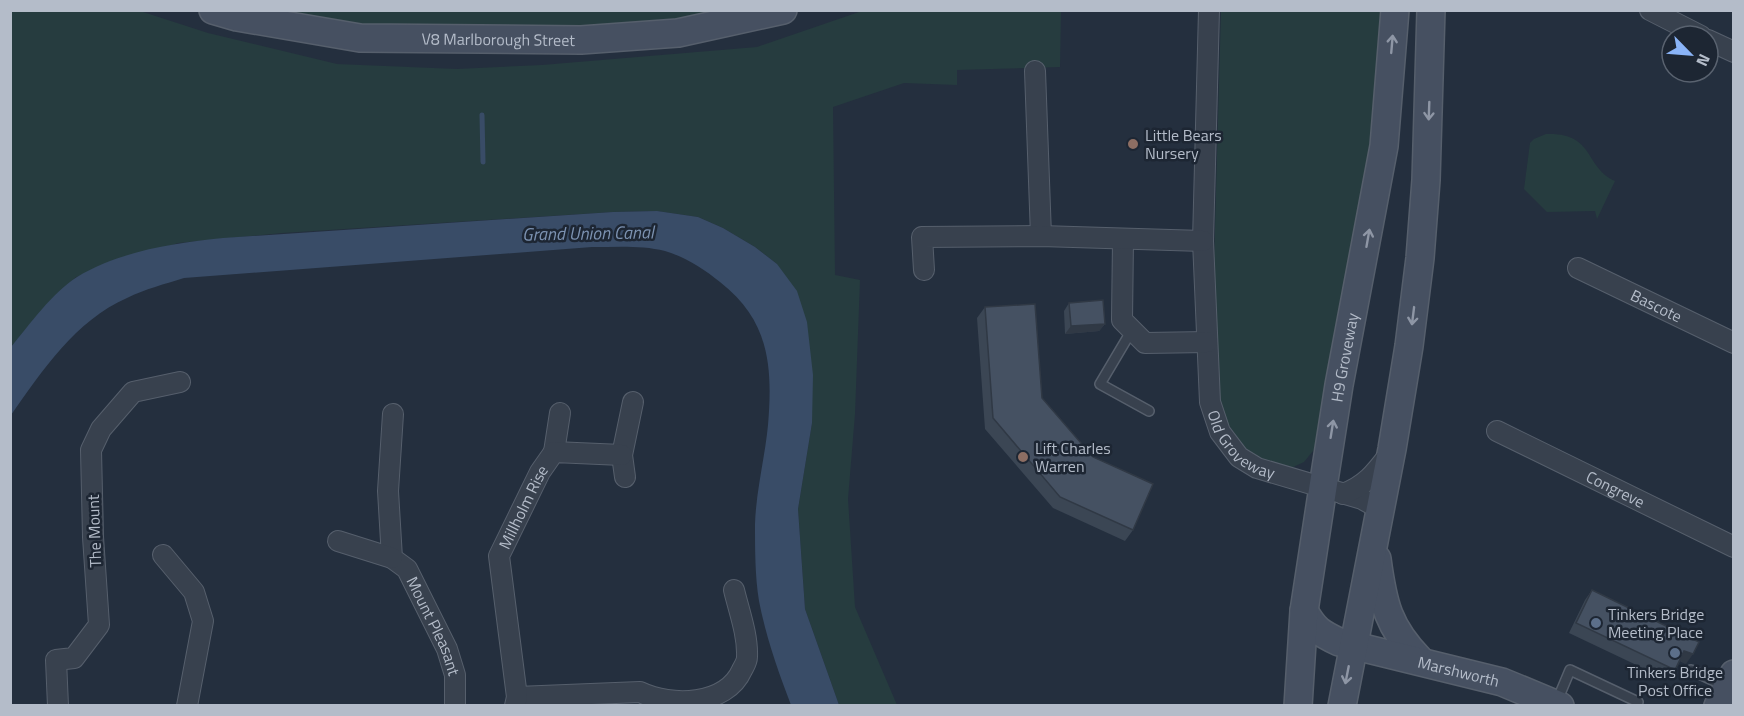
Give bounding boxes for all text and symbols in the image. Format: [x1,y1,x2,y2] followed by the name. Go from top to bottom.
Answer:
[1660,24,1720,84] north arrow
[421,27,575,52] street label: V8 Marlborough Street
[1387,35,1398,55] one-way arrow
[1690,50,1717,70] text: N
[1423,100,1435,120] one-way arrow
[1145,123,1222,165] place label: Little Bears Nursery
[1126,137,1140,151] marker: Little Bears Nursery
[522,218,656,248] water label: Grand Union Canal
[1363,228,1374,248] one-way arrow
[1627,283,1686,328] street label: Bascote
[1407,306,1418,326] one-way arrow
[1325,311,1364,404] street label: H9 Groveway
[1202,407,1278,485] street label: Old Groveway
[1327,420,1338,440] one-way arrow
[1035,436,1111,478] place label: Lift Charles Warren
[1016,450,1030,464] marker: Lift Charles Warren
[492,460,554,553] street label: Millholm Rise
[1582,464,1649,514] street label: Congreve
[81,494,107,568] street label: The Mount
[401,572,467,679] street label: Mount Pleasant
[1608,602,1704,644] place label: Tinkers Bridge Meeting Place
[1589,616,1603,630] marker: Tinkers Bridge Meeting Place
[1668,646,1682,660] marker: Tinkers Bridge Post Office
[1415,650,1502,693] street label: Marshworth
[1627,660,1723,702] place label: Tinkers Bridge Post Office
[1341,665,1352,685] one-way arrow

